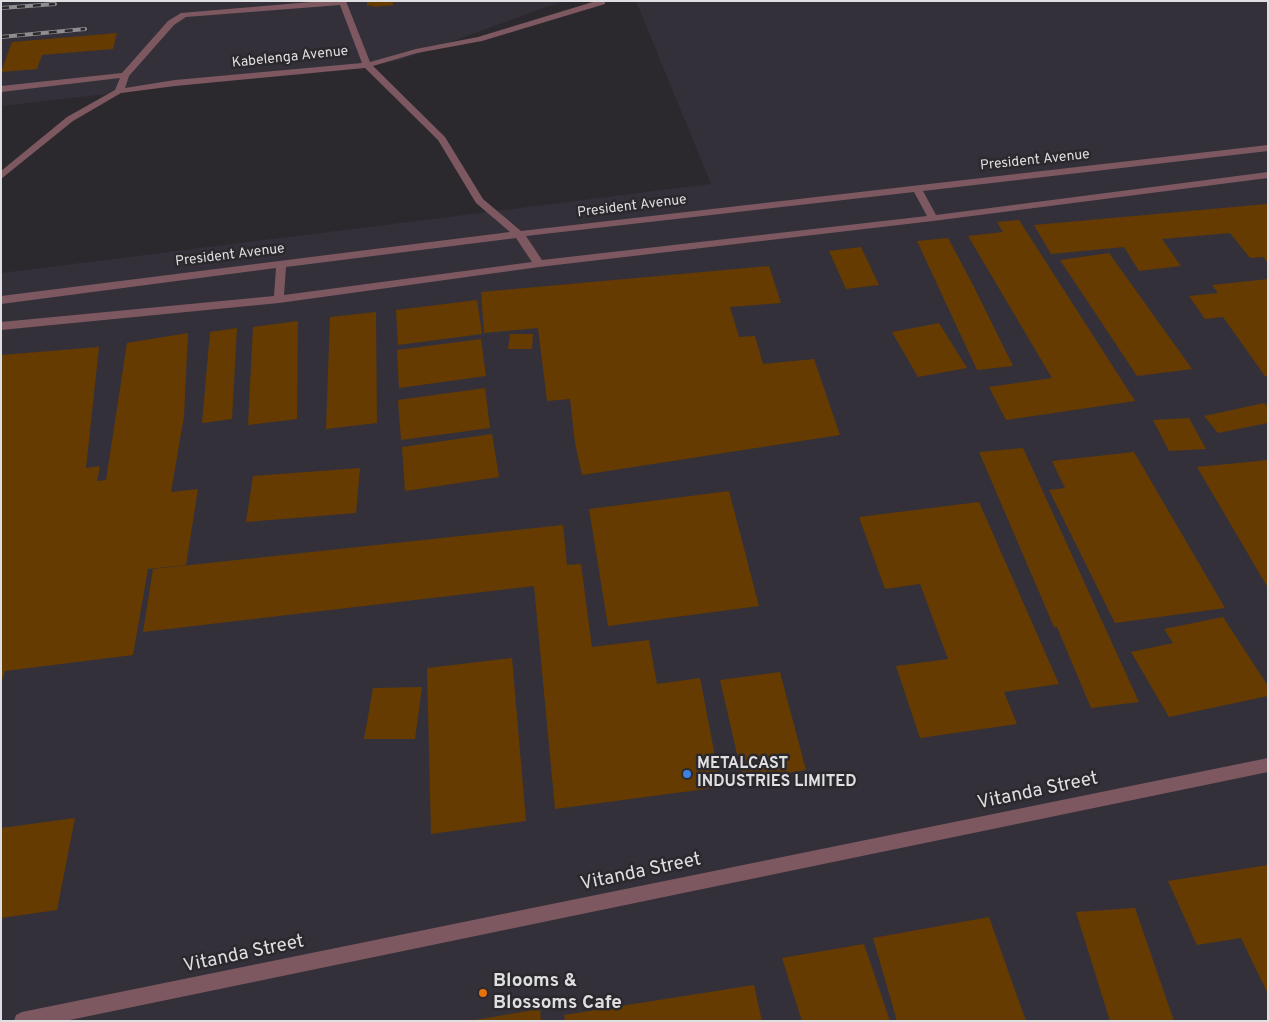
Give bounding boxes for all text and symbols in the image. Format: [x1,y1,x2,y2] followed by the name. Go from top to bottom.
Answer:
[231,44,349,72] street label: Kabelenga Avenue
[979,147,1091,175] street label: President Avenue
[576,192,688,222] street label: President Avenue
[174,241,286,271] street label: President Avenue
[697,755,857,793] place label: METALCAST INDUSTRIES LIMITED
[681,768,693,780] marker: METALCAST INDUSTRIES LIMITED
[976,768,1100,816] street label: Vitanda Street
[579,849,703,897] street label: Vitanda Street
[182,931,306,979] street label: Vitanda Street
[493,971,622,1015] place label: Blooms & Blossoms Cafe
[477,987,489,999] marker: Blooms & Blossoms Cafe

